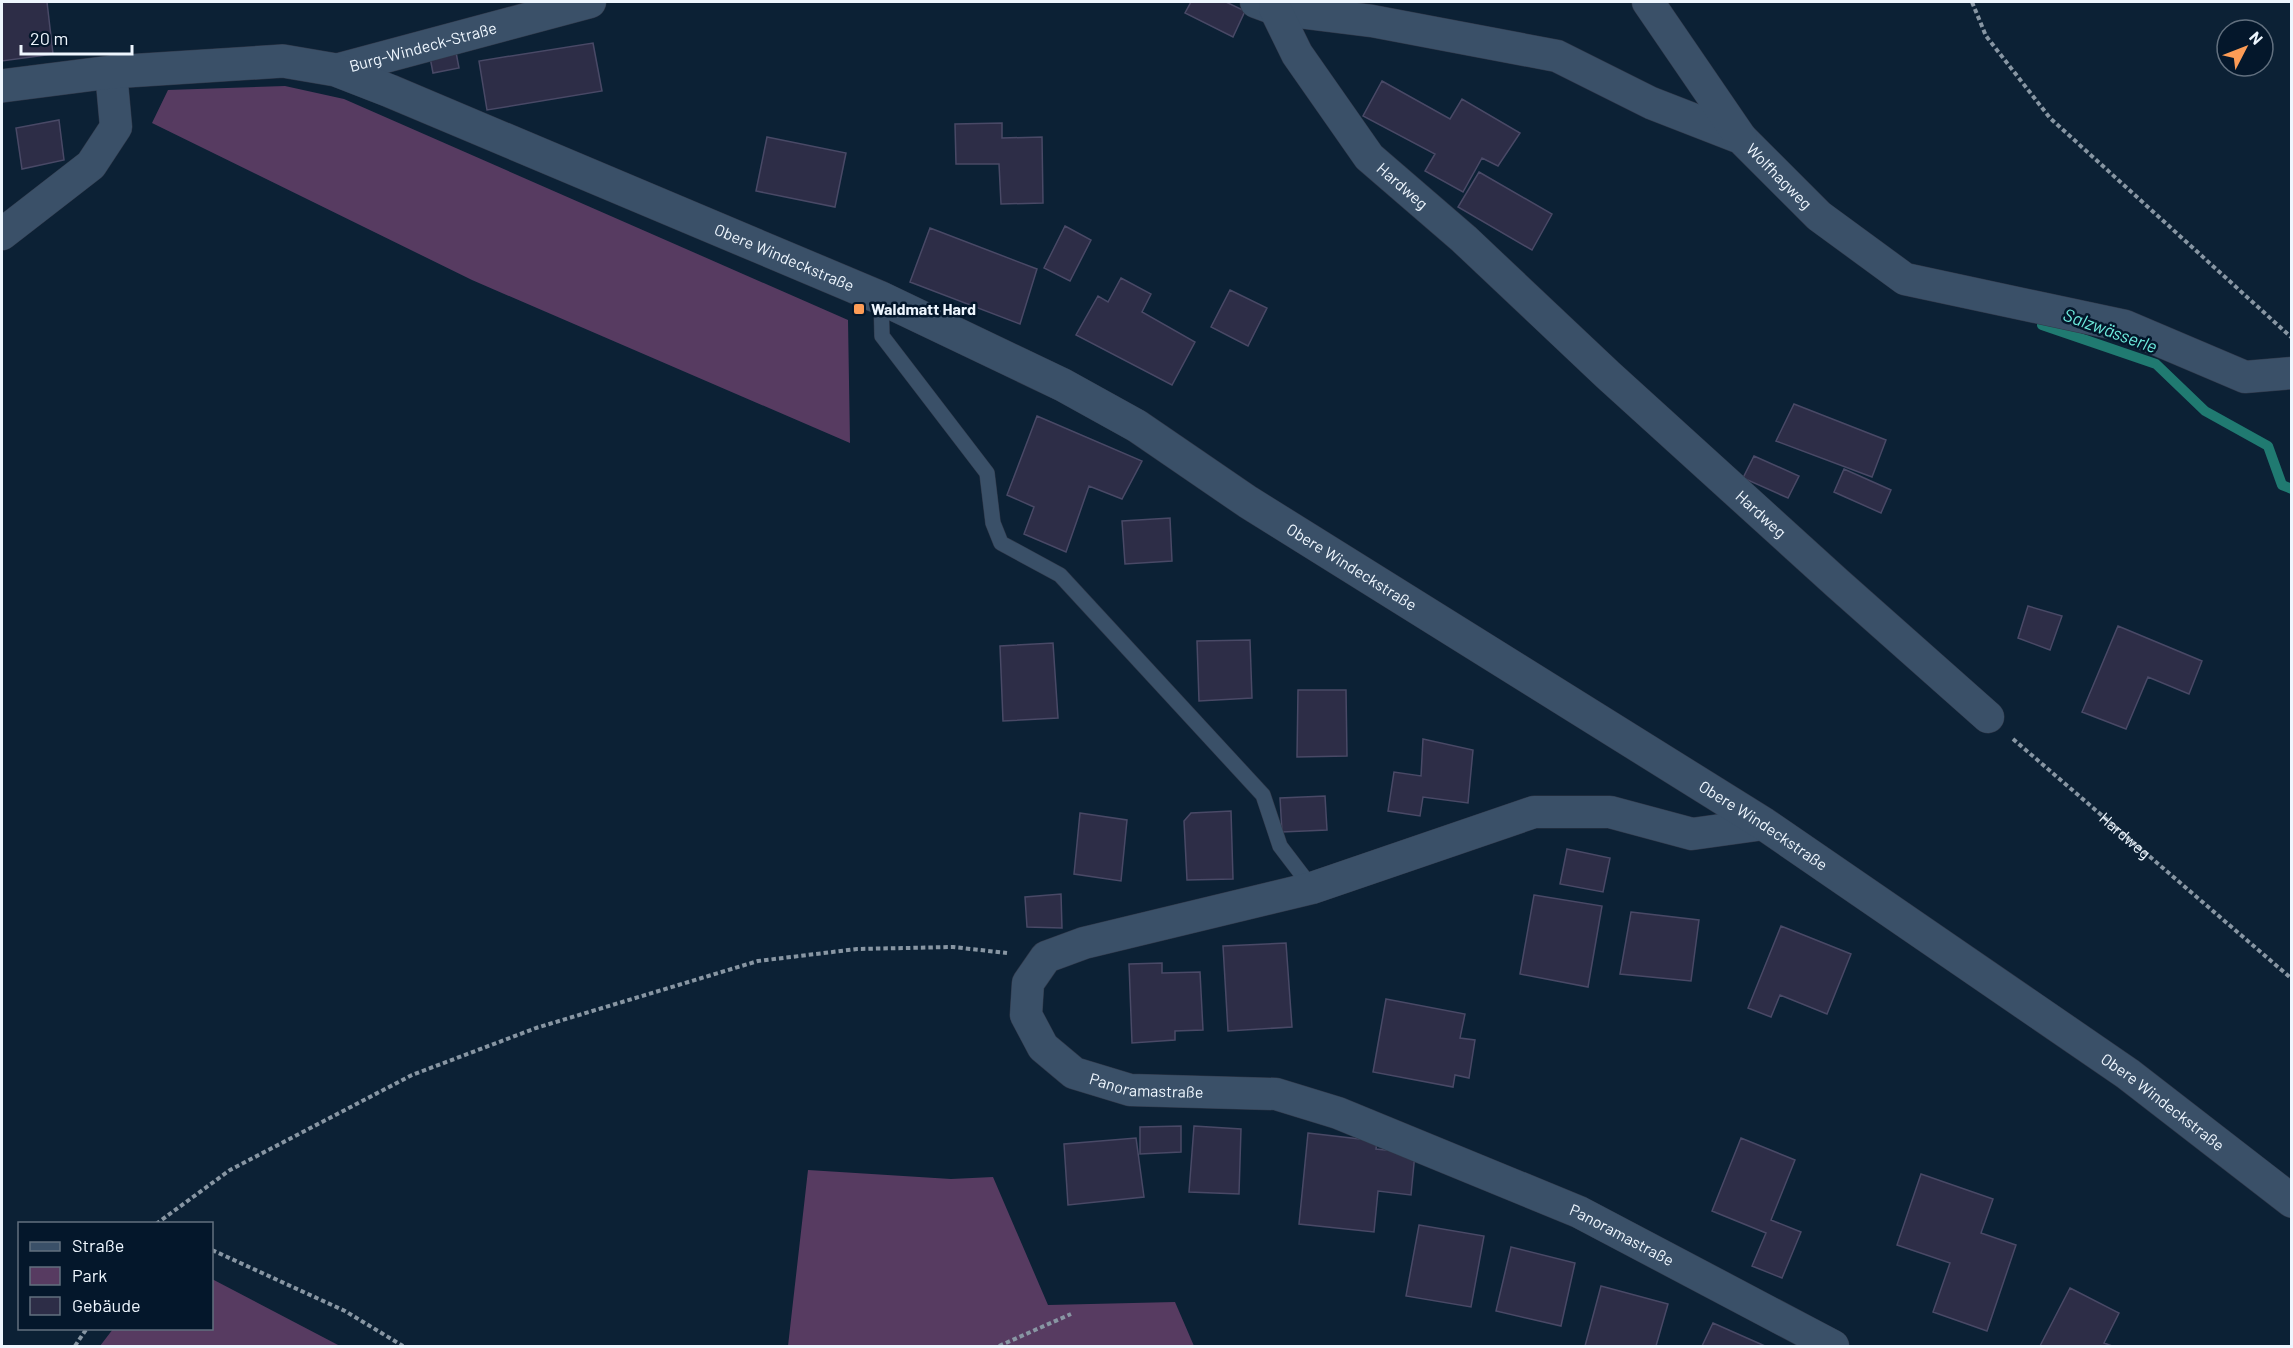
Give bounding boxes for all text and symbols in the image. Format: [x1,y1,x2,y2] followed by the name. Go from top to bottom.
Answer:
[347,17,499,75] street label: Burg-Windeck-Straße
[21,18,132,56] scale bar
[2215,18,2275,78] north arrow
[30,27,68,49] text: 20 m
[2246,27,2267,48] text: N
[1743,139,1816,213] street label: Wolfhagweg
[1373,158,1432,213] street label: Hardweg
[712,219,857,295] street label: Obere Windeckstraße
[871,299,976,318] place label: Waldmatt Hard
[852,302,866,316] marker: Waldmatt Hard
[2060,303,2160,357] water label: Salzwässerle
[1732,486,1790,541] street label: Hardweg
[1284,519,1421,614] street label: Obere Windeckstraße
[1696,776,1831,874] street label: Obere Windeckstraße
[2096,808,2155,862] street label: Hardweg
[2098,1049,2229,1154] street label: Obere Windeckstraße
[1087,1068,1204,1101] street label: Panoramastraße
[1567,1199,1677,1269] street label: Panoramastraße
[18,1222,213,1330] legend
[72,1234,124,1256] text: Straße
[72,1264,107,1286] text: Park
[72,1294,141,1316] text: Gebäude

